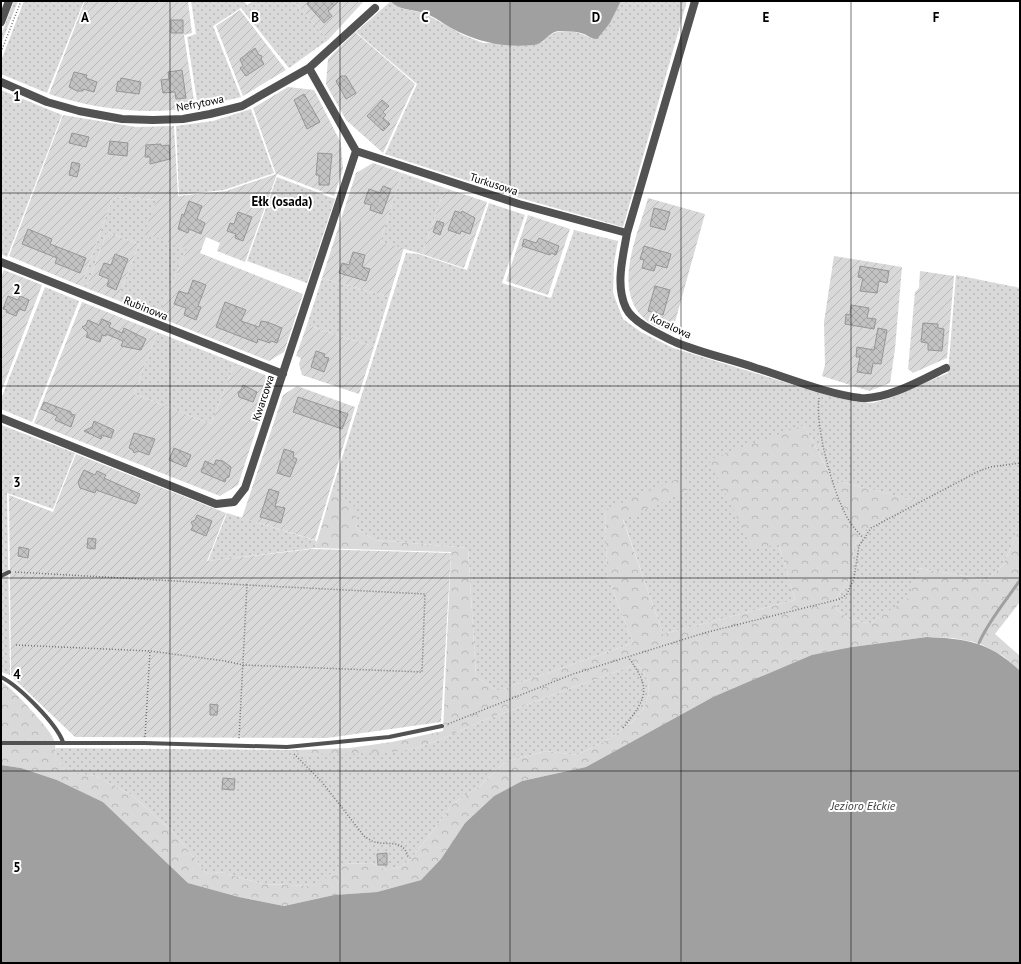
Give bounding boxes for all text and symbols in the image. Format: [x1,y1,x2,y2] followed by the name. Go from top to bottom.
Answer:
[81,9,89,26] text: A
[251,9,259,26] text: B
[421,9,429,26] text: C
[592,9,600,26] text: D
[763,9,770,26] text: E
[933,9,940,26] text: F
[13,88,21,105] text: 1
[175,92,225,114] street label: Nefrytowa
[468,170,520,198] street label: Turkusowa
[252,193,312,210] district label: Ełk (osada)
[13,281,21,298] text: 2
[122,293,170,323] street label: Rubinowa
[648,310,694,342] street label: Koralowa
[249,373,277,423] street label: Kwarcowa
[13,474,21,491] text: 3
[13,666,21,683] text: 4
[830,798,896,813] water label: Jezioro Ełckie
[13,859,21,876] text: 5

